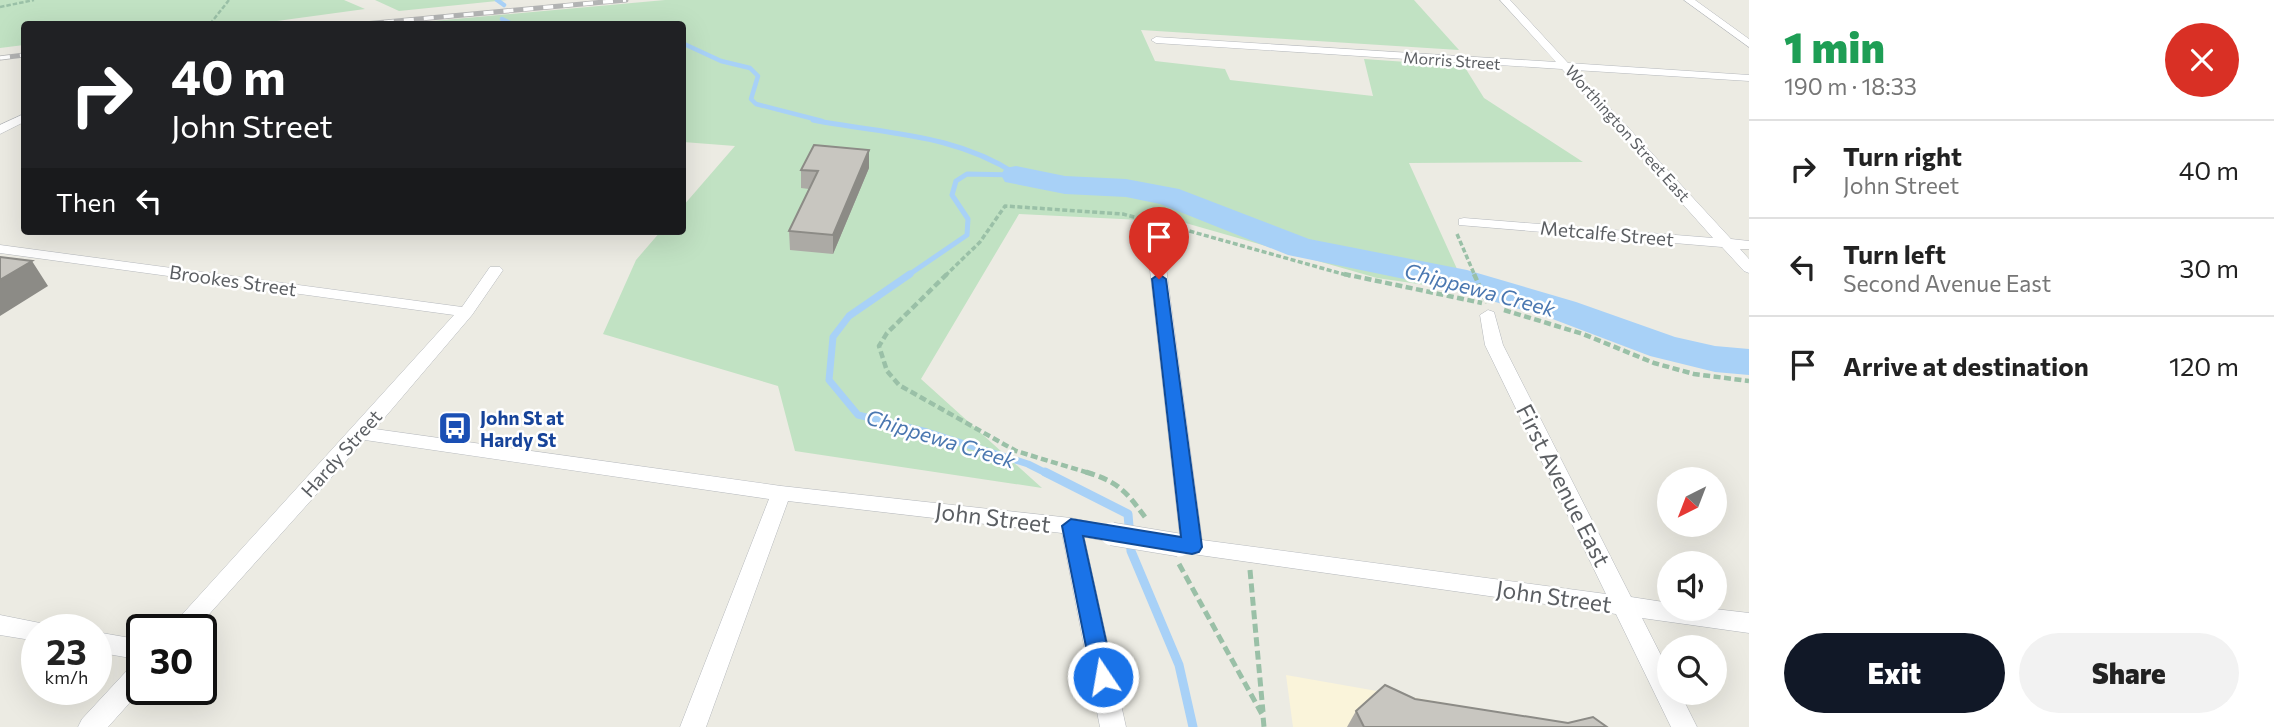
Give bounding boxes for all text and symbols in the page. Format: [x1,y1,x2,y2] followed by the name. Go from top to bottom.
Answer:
[1784,20,1885,72] text: 1 min
[2165,23,2239,97] button: close
[171,45,286,105] text: 40 m
[1403,47,1502,73] street label: Morris Street
[56,49,147,140] icon: right
[1562,61,1695,205] street label: Worthington Street East
[1784,72,1917,100] text: 190 m · 18:33
[171,105,333,145] text: John Street
[1843,140,1962,171] text: Turn right
[1784,150,1822,188] icon: right
[2179,154,2239,185] text: 40 m
[1843,171,1959,199] text: John Street
[130,182,168,220] icon: left
[56,186,116,217] text: Then
[1129,207,1189,279] pin
[1539,216,1675,250] street label: Metcalfe Street
[1140,218,1178,256] icon: arrive
[1843,238,1946,269] text: Turn left
[1784,248,1822,286] icon: left
[2180,252,2239,283] text: 30 m
[1402,257,1559,321] water label: Chippewa Creek
[168,260,298,300] street label: Brookes Street
[1843,269,2051,297] text: Second Avenue East
[1784,346,1822,384] icon: arrive
[1843,350,2089,381] text: Arrive at destination
[2169,350,2239,381] text: 120 m
[1511,399,1617,571] street label: First Avenue East
[863,403,1019,473] water label: Chippewa Creek
[296,404,386,501] street label: Hardy Street
[480,406,564,451] place label: John St at Hardy St
[436,409,474,447] bus stop icon: John St at Hardy St
[1657,467,1727,537] north arrow
[1657,467,1727,705] map controls
[934,496,1052,538] street label: John Street
[1657,551,1727,621] button: sound
[1495,574,1613,618] street label: John Street
[126,614,217,705] speed limit sign: 30
[46,629,87,672] text: 23
[1784,633,2005,713] button: Exit
[2019,633,2239,713] button: Share
[1657,635,1727,705] button: search
[1066,640,1140,714] position arrow
[45,666,88,688] text: km/h

